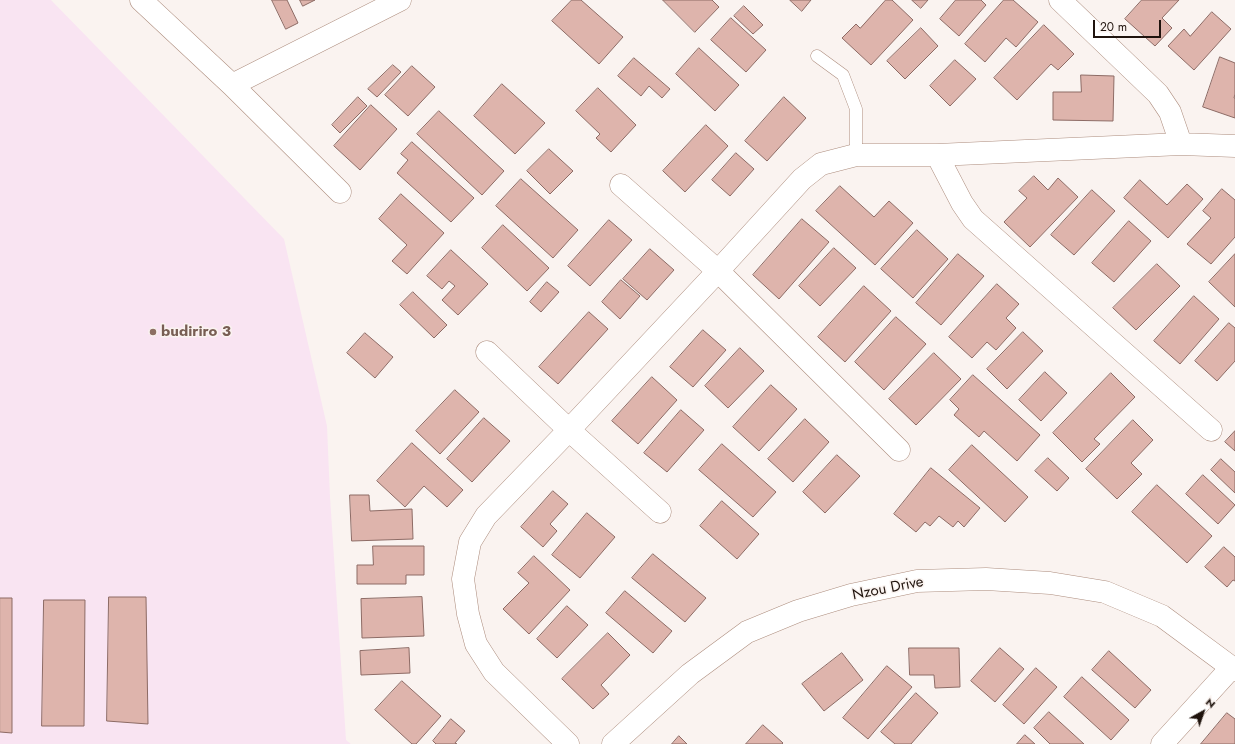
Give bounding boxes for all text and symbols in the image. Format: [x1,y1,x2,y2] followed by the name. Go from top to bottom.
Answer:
[1095,12,1163,38] scale bar
[1100,18,1127,36] text: 20 m
[161,323,231,341] place label: budiriro 3
[148,327,158,337] marker: budiriro 3
[851,573,925,605] street label: Nzou Drive
[1183,692,1223,732] north arrow
[1202,694,1219,712] text: N

